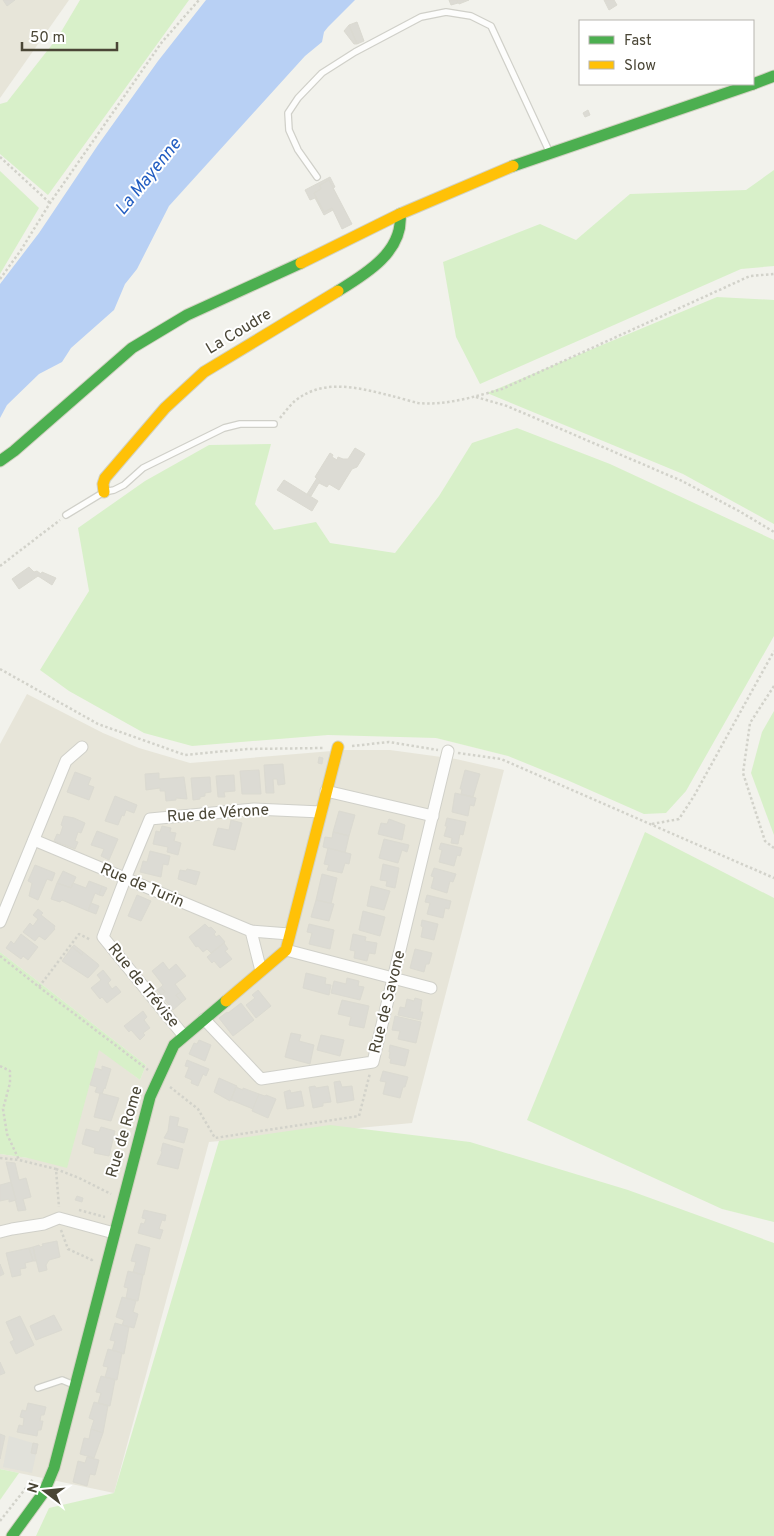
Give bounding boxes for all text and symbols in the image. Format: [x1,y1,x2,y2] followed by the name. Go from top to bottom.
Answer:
[22,20,118,52] scale bar
[579,20,754,85] legend
[30,29,65,48] text: 50 m
[624,32,652,51] text: Fast
[624,57,656,76] text: Slow
[111,133,188,220] water label: La Mayenne
[203,305,275,359] street label: La Coudre
[166,800,270,828] street label: Rue de Vérone
[97,859,187,913] street label: Rue de Turin
[103,940,183,1032] street label: Rue de Trévise
[365,948,411,1056] street label: Rue de Savone
[102,1084,148,1180] street label: Rue de Rome
[20,1466,70,1516] north arrow
[24,1481,44,1495] text: N

